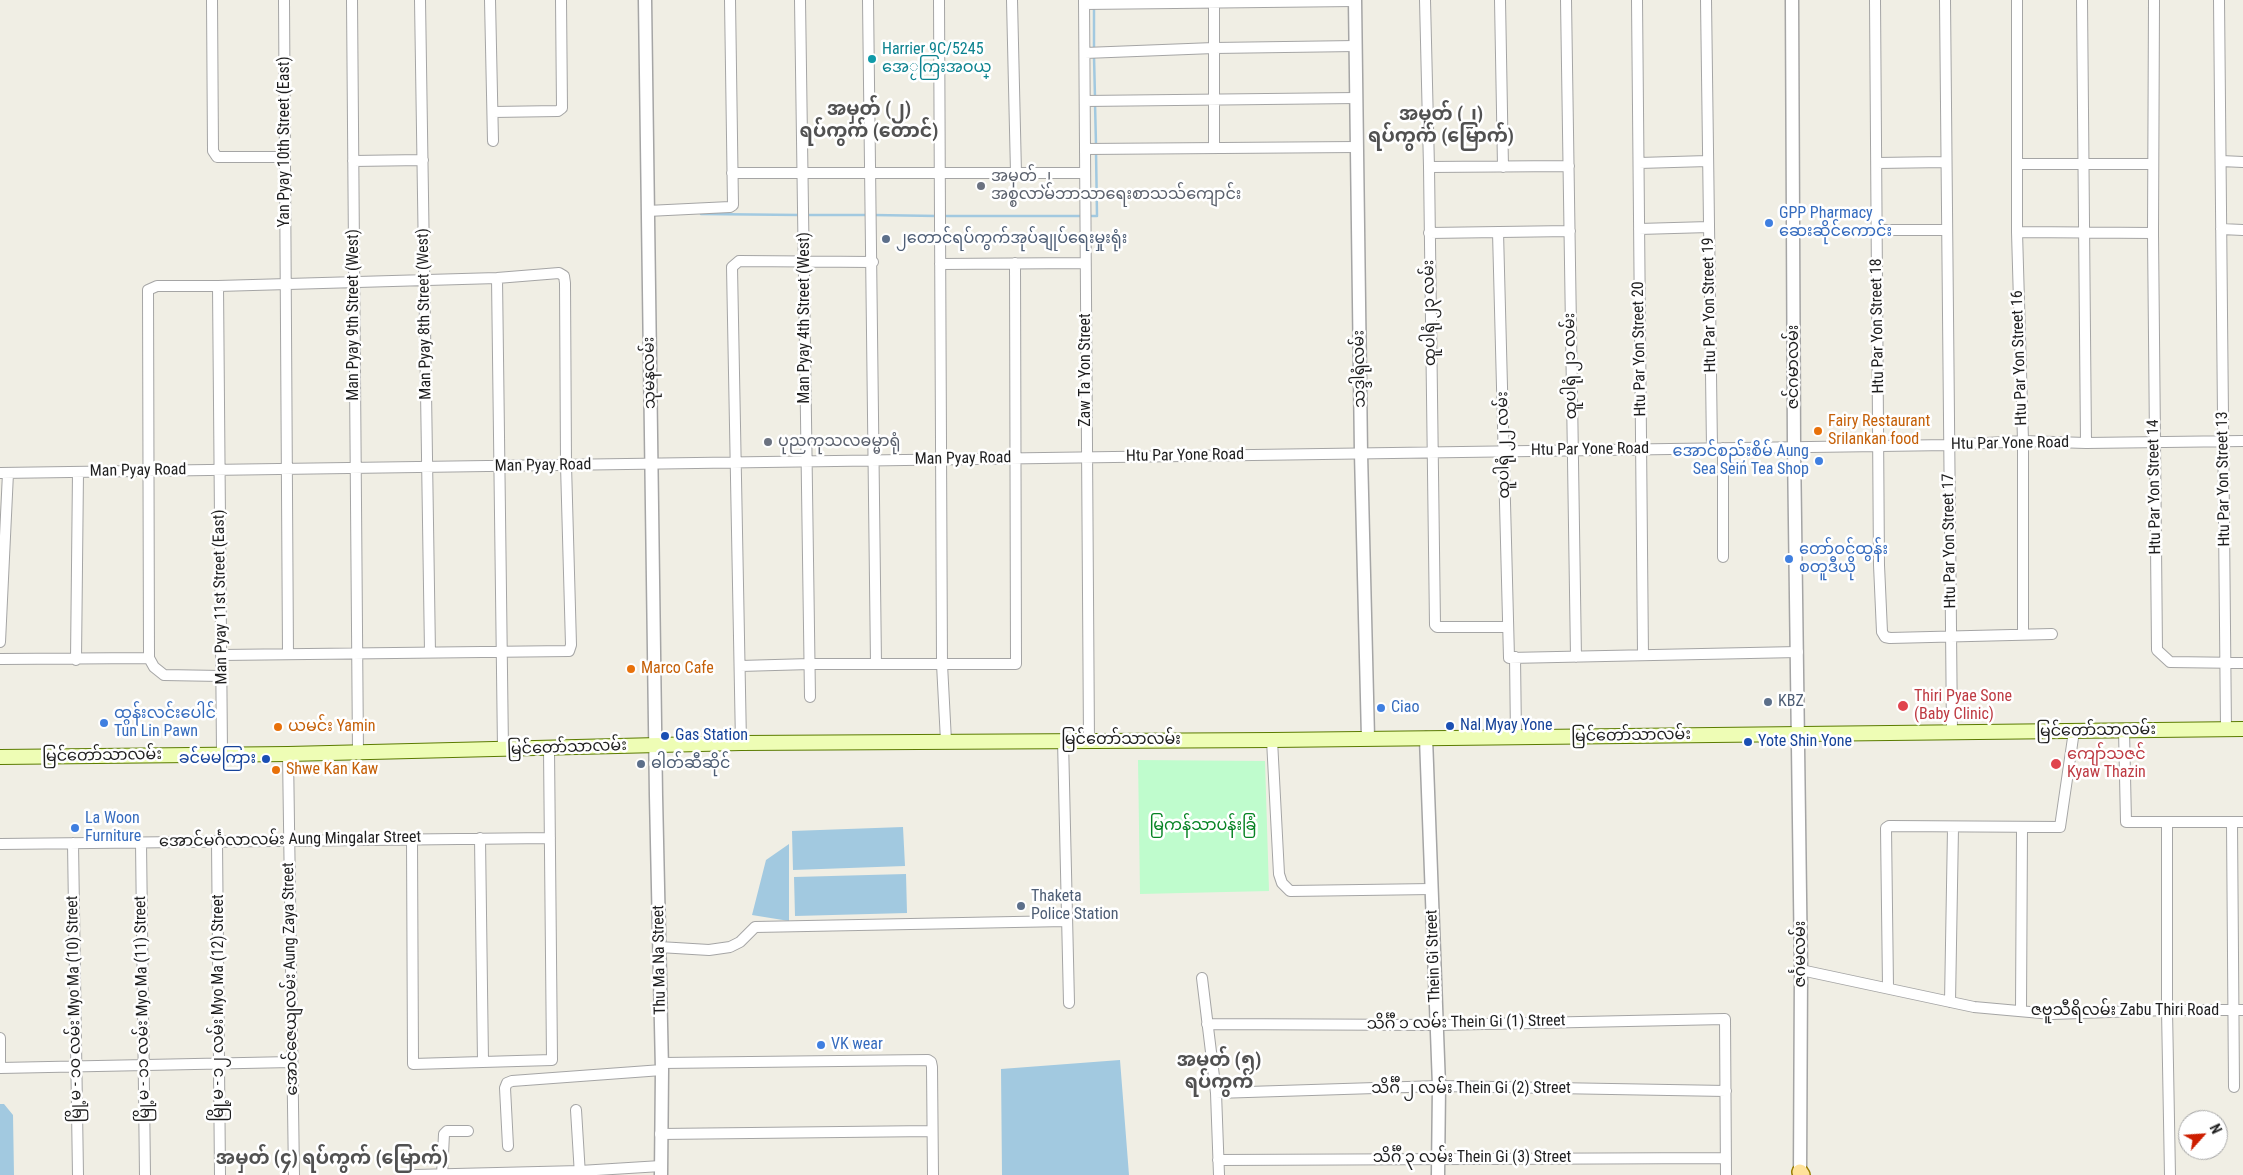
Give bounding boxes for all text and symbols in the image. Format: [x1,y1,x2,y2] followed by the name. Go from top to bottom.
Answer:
[882,40,992,78] place label: Harrier 9C/5245 အေႂကြးအဝယ္
[866,53,878,65] marker: Harrier 9C/5245 အေႂကြးအဝယ္
[275,56,295,228] street label: Yan Pyay 10th Street (East)
[800,99,938,143] district label: အမှတ် (၂) ရပ်ကွက် (တောင်)
[1368,104,1514,148] district label: အမှတ် (၂) ရပ်ကွက် (မြောက်)
[991,167,1241,205] place label: အမှတ် ၂ အစ္စလာမ်ဘာသာရေးစာသသ်ကျောင်း
[975,180,987,192] marker: အမှတ် ၂ အစ္စလာမ်ဘာသာရေးစာသသ်ကျောင်း
[1779,204,1892,242] place label: GPP Pharmacy ဆေးဆိုင်ကောင်း
[1763,217,1775,229] marker: GPP Pharmacy ဆေးဆိုင်ကောင်း
[414,228,436,400] street label: Man Pyay 8th Street (West)
[344,229,364,401] street label: Man Pyay 9th Street (West)
[896,229,1127,249] place label: ၂တောင်ရပ်ကွက်အုပ်ချုပ်ရေးမှုးရုံး
[795,232,815,404] street label: Man Pyay 4th Street (West)
[880,233,892,245] marker: ၂တောင်ရပ်ကွက်အုပ်ချုပ်ရေးမှုးရုံး
[1699,237,1721,373] street label: Htu Par Yon Street 19
[1867,258,1889,394] street label: Htu Par Yon Street 18
[1419,260,1441,366] street label: ထူပါရုံ ၂၃ လမ်း
[1629,281,1651,417] street label: Htu Par Yon Street 20
[2008,290,2032,426] street label: Htu Par Yon Street 16
[1076,313,1096,427] street label: Zaw Ta Yon Street
[1560,313,1582,419] street label: ထူပါရုံ ၂၁ လမ်း
[1784,325,1804,409] street label: ဇင်ဂမာလမ်း
[1350,330,1370,408] street label: သဒ္ဒါရုံလမ်း
[640,337,660,409] street label: သုမနလမ်း
[1493,391,1515,499] street label: ထူပါရုံ ၂၂ လမ်း
[2213,411,2235,547] street label: Htu Par Yon Street 13
[1828,412,1930,450] place label: Fairy Restaurant Srilankan food
[2144,419,2166,555] street label: Htu Par Yon Street 14
[1812,425,1824,437] marker: Fairy Restaurant Srilankan food
[778,432,900,452] place label: ပုညကုသလဓမ္မာရုံ
[1951,433,2069,455] street label: Htu Par Yone Road
[762,436,774,448] marker: ပုညကုသလဓမ္မာရုံ
[1531,439,1649,461] street label: Htu Par Yone Road
[1672,442,1809,480] place label: အောင်စည်းစိမ် Aung Sea Sein Tea Shop
[1126,445,1244,467] street label: Htu Par Yone Road
[914,449,1012,469] street label: Man Pyay Road
[1813,455,1825,467] marker: အောင်စည်းစိမ် Aung Sea Sein Tea Shop
[494,456,592,476] street label: Man Pyay Road
[89,461,187,481] street label: Man Pyay Road
[1939,473,1961,609] street label: Htu Par Yon Street 17
[210,509,232,685] street label: Man Pyay 11st Street (East)
[1799,540,1888,578] place label: တော်ဝင်ထွန်း စတူဒီယို
[1783,553,1795,565] marker: တော်ဝင်ထွန်း စတူဒီယို
[641,659,714,679] place label: Marco Cafe
[625,663,637,675] marker: Marco Cafe
[1914,687,2012,725] place label: Thiri Pyae Sone (Baby Clinic)
[1778,692,1804,712] place label: KBZ
[1762,696,1774,708] marker: KBZ
[1391,698,1419,718] place label: Ciao
[1896,699,1910,713] marker: Thiri Pyae Sone (Baby Clinic)
[1375,702,1387,714] marker: Ciao
[114,704,216,742] place label: ထွန်းလင်းပေါင် Tun Lin Pawn
[1460,716,1553,736] place label: Nal Myay Yone
[98,717,110,729] marker: ထွန်းလင်းပေါင် Tun Lin Pawn
[288,717,375,737] place label: ယမင်း Yamin
[1444,720,1456,732] marker: Nal Myay Yone
[2036,720,2156,742] street label: မြင်တော်သာလမ်း
[272,721,284,733] marker: ယမင်း Yamin
[1571,725,1691,747] street label: မြင်တော်သာလမ်း
[675,726,748,746] place label: Gas Station
[659,730,671,742] marker: Gas Station
[1061,730,1181,750] street label: မြင်တော်သာလမ်း
[1758,732,1852,752] place label: Yote Shin Yone
[507,736,627,760] street label: မြင်တော်သာလမ်း
[1742,736,1754,748] marker: Yote Shin Yone
[42,745,162,767] street label: မြင်တော်သာလမ်း
[2067,745,2146,783] place label: ကျော်သဇင် Kyaw Thazin
[179,749,256,769] place label: ခင်မမကြား
[260,753,272,765] marker: ခင်မမကြား
[651,754,731,774] place label: ဓါတ်ဆီဆိုင်
[2049,757,2063,771] marker: ကျော်သဇင် Kyaw Thazin
[635,758,647,770] marker: ဓါတ်ဆီဆိုင်
[286,760,378,780] place label: Shwe Kan Kaw
[270,764,282,776] marker: Shwe Kan Kaw
[85,809,141,847] place label: La Woon Furniture
[1150,816,1256,836] park label: မြကန်သာပန်းခြံ
[69,822,81,834] marker: La Woon Furniture
[159,828,421,852] street label: အောင်မင်္ဂလာလမ်း Aung Mingalar Street
[279,862,303,1096] street label: အောင်ဇေယျလမ်း Aung Zaya Street
[1031,887,1119,925] place label: Thaketa Police Station
[209,894,229,1122] street label: မြို့မ - ၁၂ လမ်း Myo Ma (12) Street
[63,895,87,1123] street label: မြို့မ - ၁၀ လမ်း Myo Ma (10) Street
[131,896,155,1122] street label: မြို့မ - ၁၁ လမ်း Myo Ma (11) Street
[1015,900,1027,912] marker: Thaketa Police Station
[649,905,671,1015] street label: Thu Ma Na Street
[1423,909,1445,1003] street label: Thein Gi Street
[1791,921,1811,987] street label: ဇင်္ဂမလမ်း
[2031,1001,2219,1021] street label: ဇဗူသီရိလမ်း Zabu Thiri Road
[1366,1012,1566,1034] street label: သိင်္ဂီ ၁ လမ်း Thein Gi (1) Street
[831,1035,883,1055] place label: VK wear
[815,1039,827,1051] marker: VK wear
[1177,1050,1261,1094] district label: အမှတ် (၅) ရပ်ကွက်
[1371,1079,1571,1099] street label: သိင်္ဂီ ၂ လမ်း Thein Gi (2) Street
[2178,1110,2228,1160] north arrow
[2207,1121,2225,1136] text: N
[216,1148,448,1170] district label: အမှတ် (၄) ရပ်ကွက် (မြောက်)
[1373,1148,1571,1168] street label: သိင်္ဂီ ၃ လမ်း Thein Gi (3) Street

